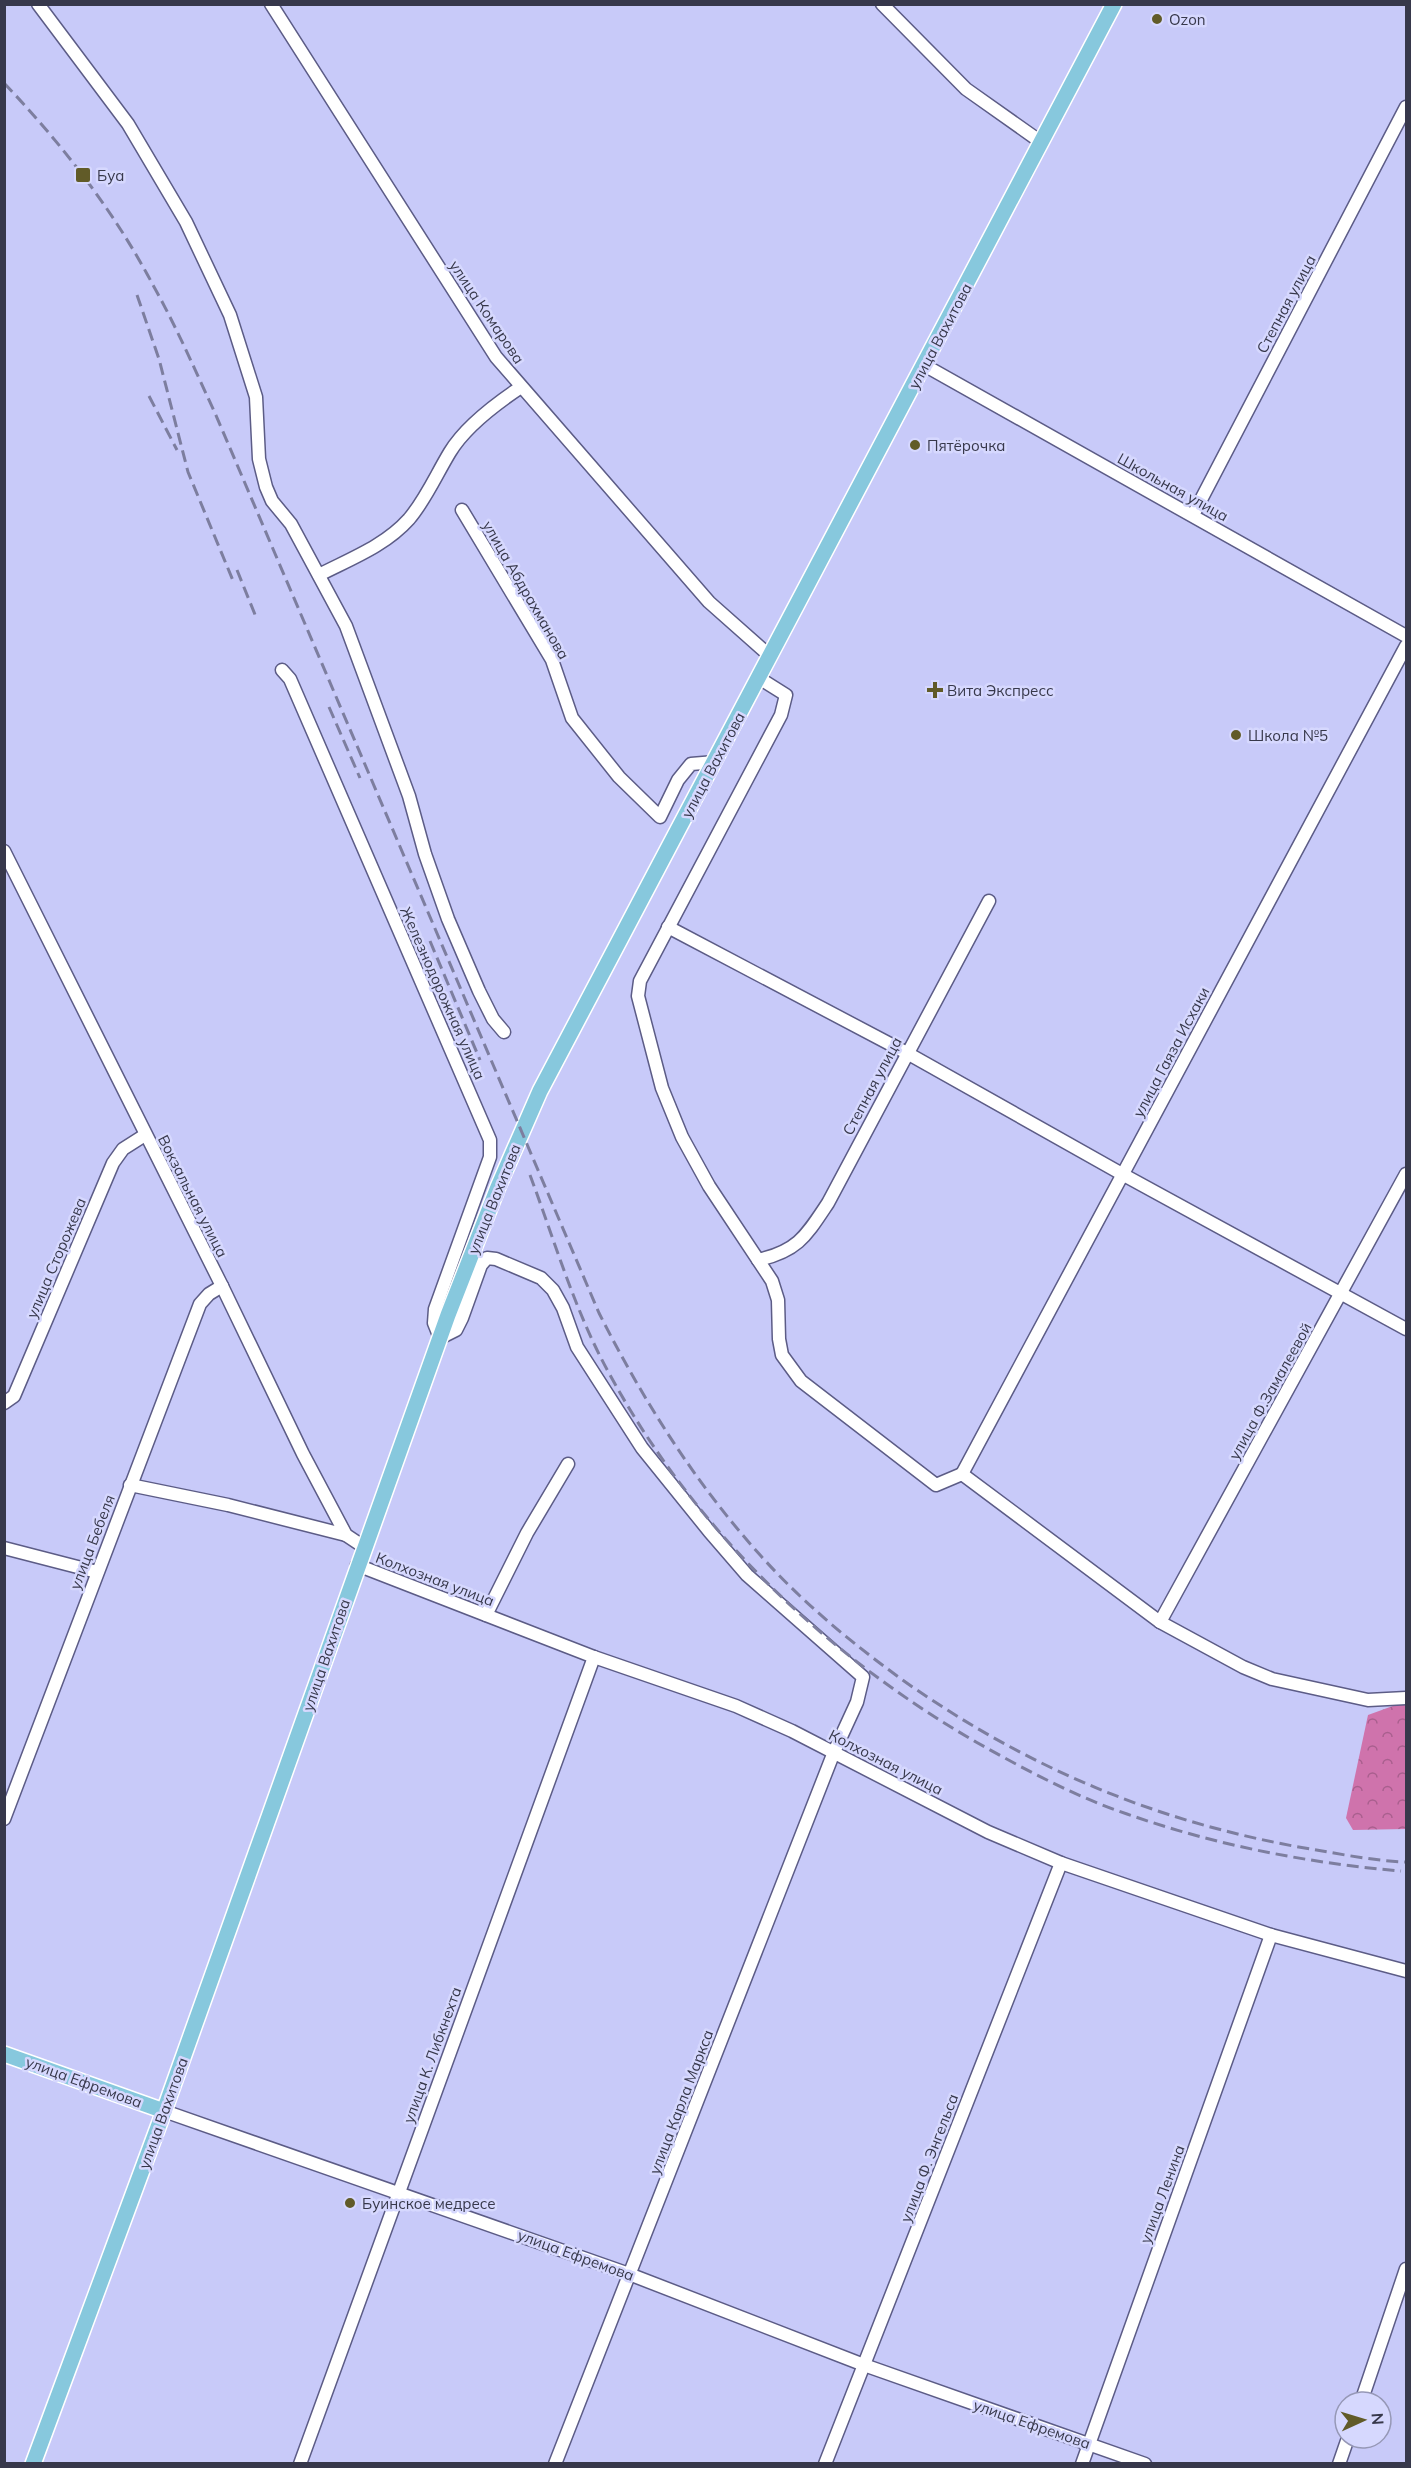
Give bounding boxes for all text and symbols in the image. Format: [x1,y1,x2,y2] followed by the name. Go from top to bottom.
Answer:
[1169,10,1206,29] place label: Ozon
[1150,12,1164,26] marker: Ozon
[74,166,92,184] marker: Буа
[97,166,124,185] place label: Буа
[1252,252,1320,356] street label: Степная улица
[445,257,529,367] street label: улица Комарова
[904,280,976,392] street label: улица Вахитова
[927,436,1005,455] place label: Пятёрочка
[908,438,922,452] marker: Пятёрочка
[1114,449,1232,525] street label: Школьная улица
[478,517,574,663] street label: улица Абдрахманова
[947,681,1054,700] place label: Вита Экспресс
[928,683,942,697] marker: Вита Экспресс
[677,709,749,821] street label: улица Вахитова
[1248,726,1328,745] place label: Школа №5
[1229,728,1243,742] marker: Школа №5
[396,904,490,1082] street label: Железнодорожная улица
[1129,984,1213,1120] street label: улица Гаяза Исхаки
[838,1034,906,1138] street label: Степная улица
[154,1132,232,1260] street label: Вокзальная улица
[463,1141,525,1257] street label: улица Вахитова
[22,1195,90,1321] street label: улица Сторожева
[1224,1319,1316,1463] street label: улица Ф.Замалеевой
[65,1492,119,1592] street label: улица Бебеля
[373,1548,497,1610] street label: Колхозная улица
[298,1597,354,1713] street label: улица Вахитова
[826,1725,946,1799] street label: Колхозная улица
[399,1984,465,2126] street label: улица К. Либкнехта
[645,2027,717,2177] street label: улица Карла Маркса
[23,2052,145,2112] street label: улица Ефремова
[134,2055,192,2171] street label: улица Вахитова
[896,2091,962,2225] street label: улица Ф. Энгельса
[1135,2142,1189,2246] street label: улица Ленина
[362,2194,496,2213] place label: Буинское медресе
[343,2196,357,2210] marker: Буинское медресе
[515,2225,637,2285] street label: улица Ефремова
[1333,2390,1393,2450] north arrow
[971,2395,1093,2453] street label: улица Ефремова
[1368,2412,1388,2426] text: N

